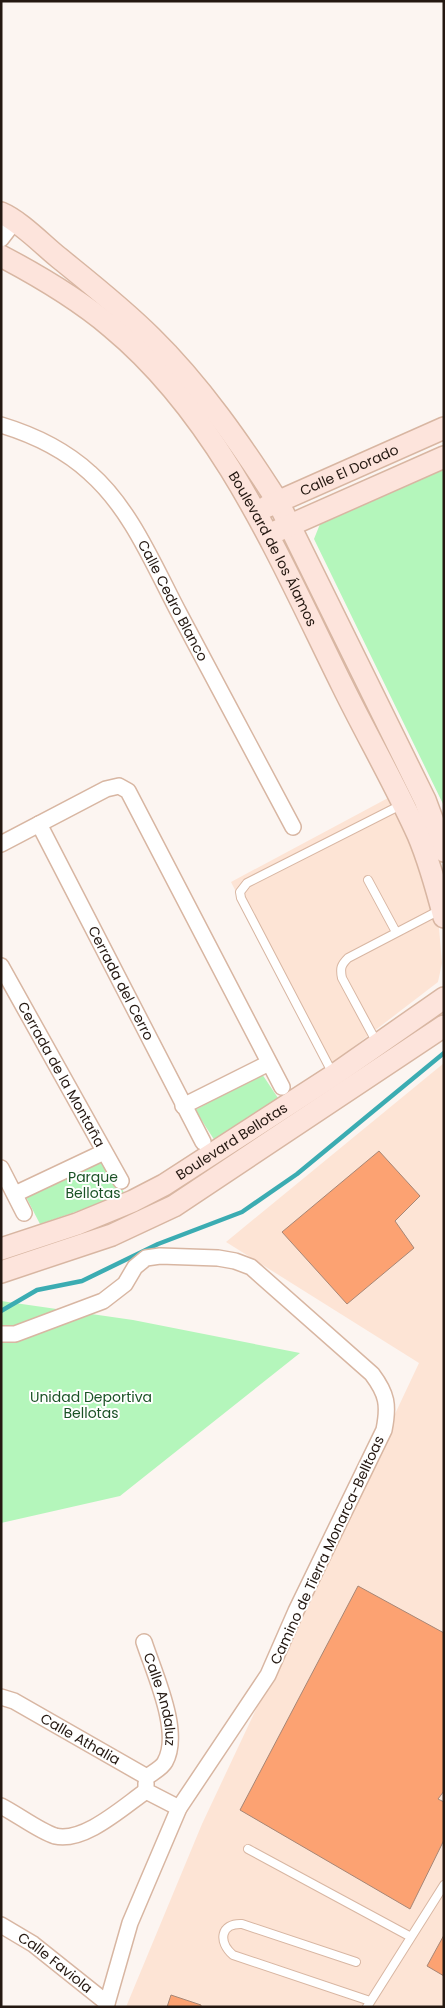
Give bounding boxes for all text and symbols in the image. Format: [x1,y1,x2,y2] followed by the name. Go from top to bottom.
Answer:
[297,439,402,501] street label: Calle El Dorado
[224,467,322,630] street label: Boulevard de los Álamos
[133,536,213,665] street label: Calle Cedro Blanco
[83,922,159,1044] street label: Cerrada del Cerro
[13,998,110,1151] street label: Cerrada de la Montaña
[172,1098,291,1185] street label: Boulevard Bellotas
[66,1167,120,1203] park label: Parque Bellotas
[30,1387,152,1423] park label: Unidad Deportiva Bellotas
[265,1432,389,1668] street label: Camino de Tierra Monarca-Belltoas
[139,1650,180,1747] street label: Calle Andaluz
[37,1708,124,1770] street label: Calle Athalia
[14,1927,97,1998] street label: Calle Faviola

